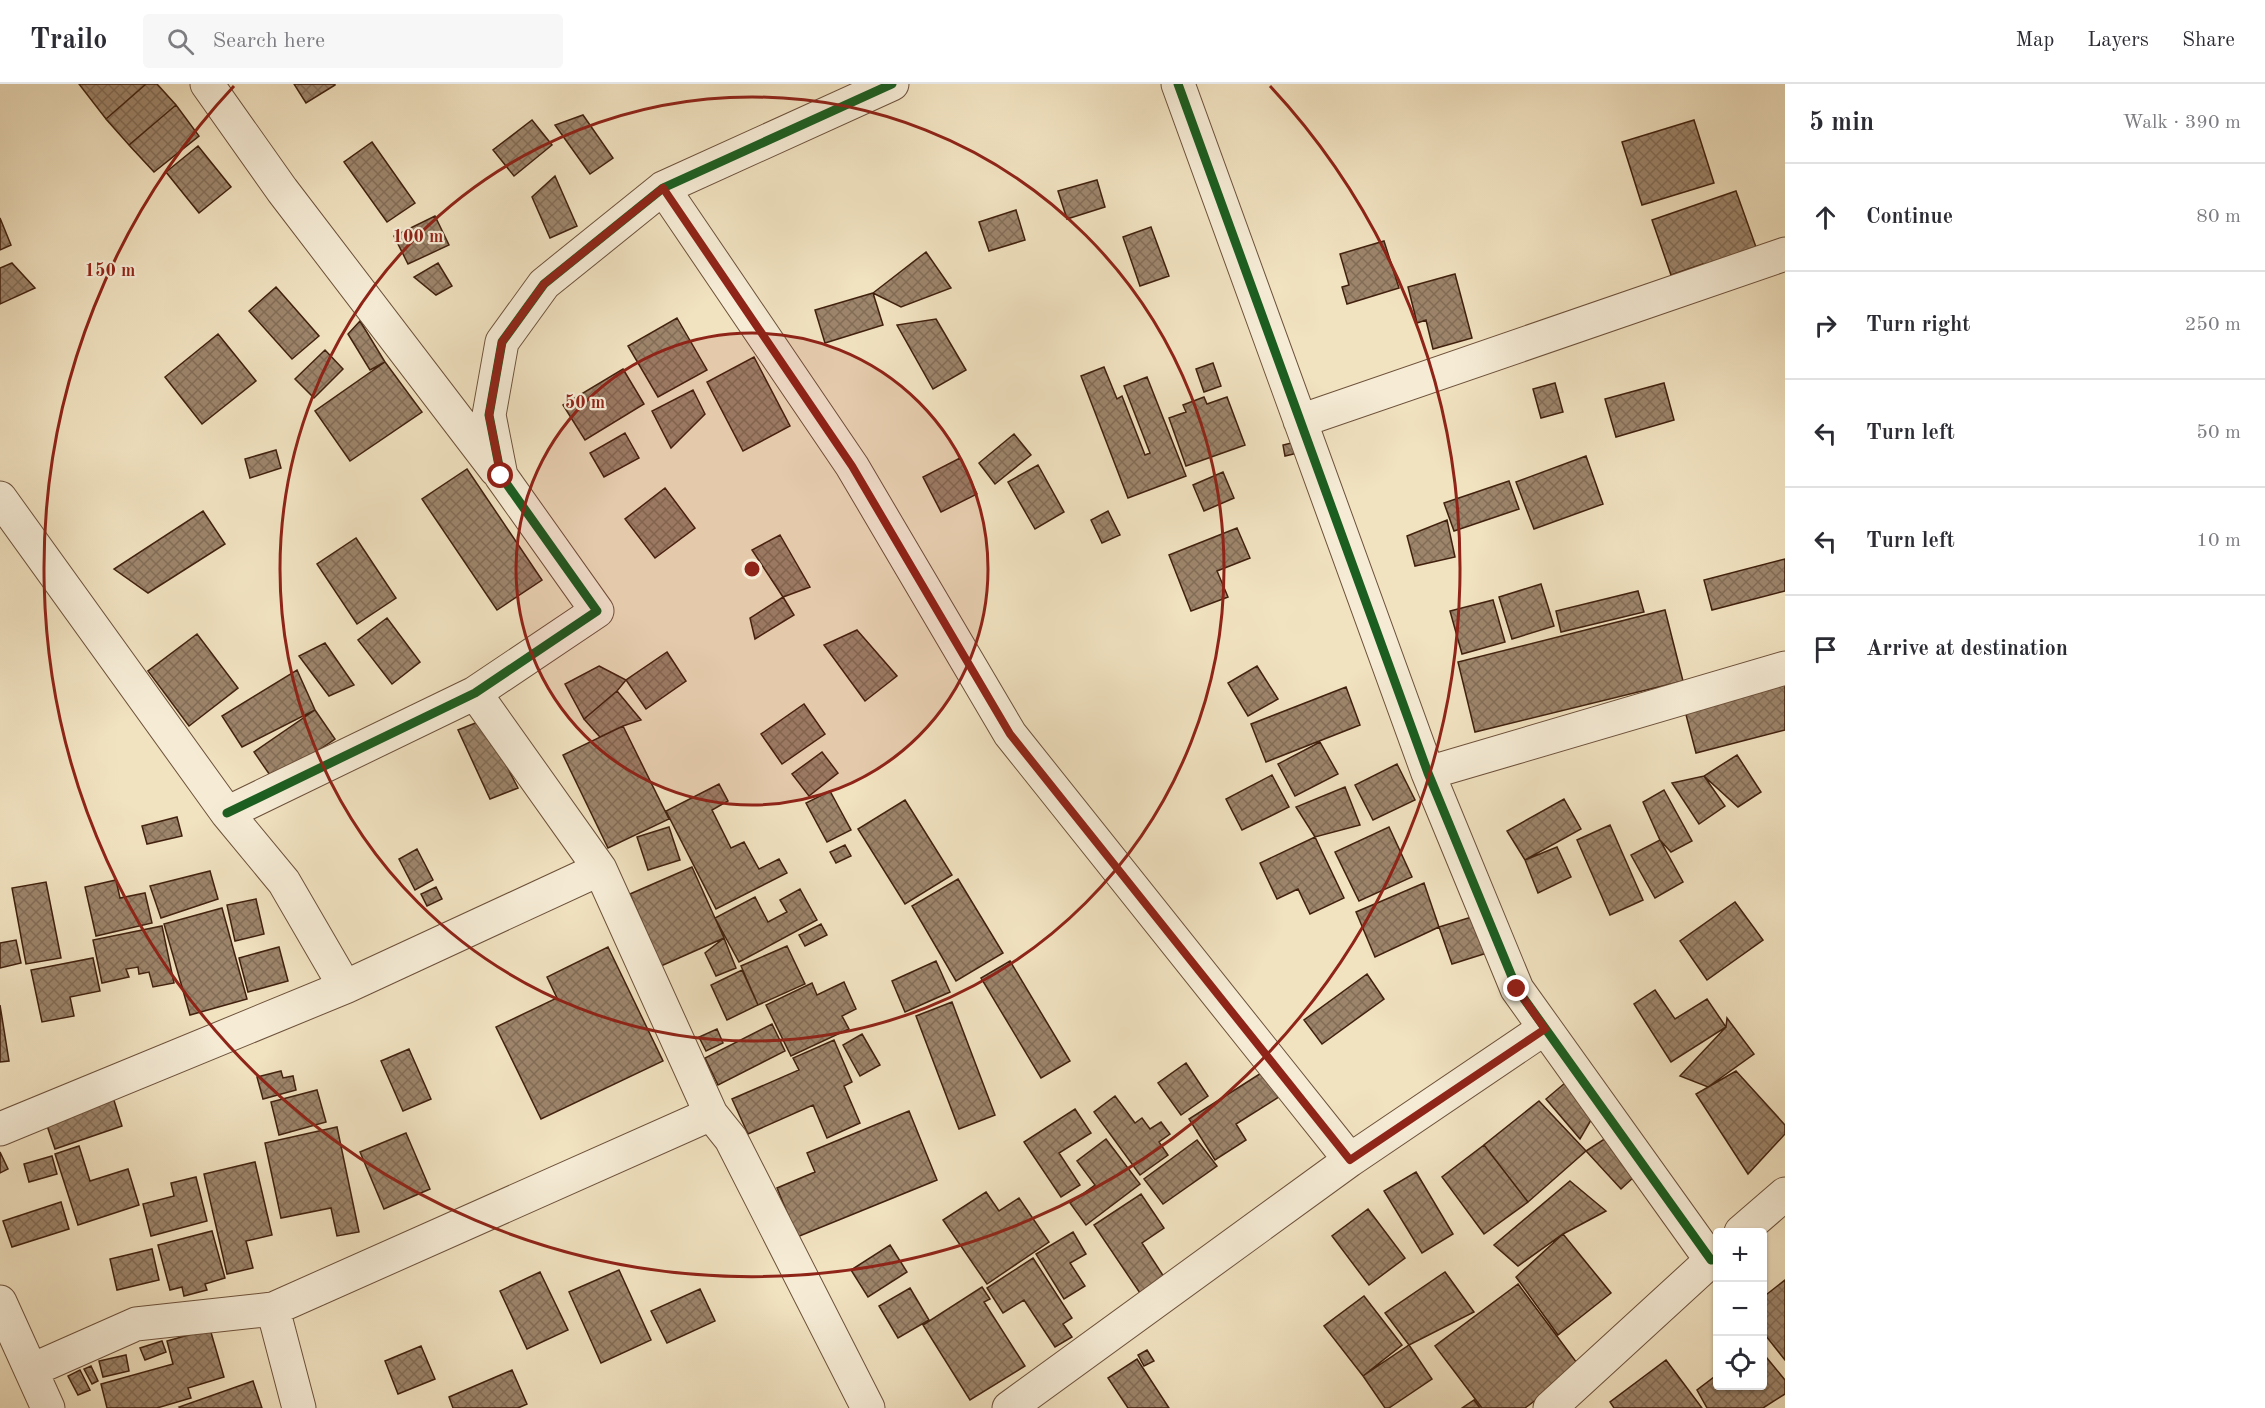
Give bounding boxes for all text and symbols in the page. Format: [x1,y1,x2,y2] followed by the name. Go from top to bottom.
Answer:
[143,14,563,68] search box
[164,25,197,58] icon: search
[30,27,107,55] text: Trailo
[212,30,325,52] text: Search here
[2015,30,2054,51] text: Map
[2087,30,2149,51] text: Layers
[2182,30,2235,51] text: Share
[1809,110,1874,136] text: 5 min
[2122,113,2241,133] text: Walk · 390 m
[1809,201,1842,234] icon: ahead
[1866,206,1953,228] text: Continue
[2196,207,2241,227] text: 80 m
[393,228,443,246] text: 100 m
[85,262,135,280] text: 150 m
[1809,309,1842,342] icon: right
[1866,314,1970,336] text: Turn right
[2185,315,2241,335] text: 250 m
[565,394,605,412] text: 50 m
[1809,417,1842,450] icon: left
[1866,422,1955,444] text: Turn left
[2196,423,2241,443] text: 50 m
[487,462,513,488] route start
[1809,525,1842,558] icon: left
[1866,530,1955,552] text: Turn left
[2196,531,2241,551] text: 10 m
[742,559,762,579] centre of rings
[1809,633,1842,666] icon: arrive
[1866,638,2068,660] text: Arrive at destination
[1503,975,1529,1001] route end
[1713,1228,1767,1390] map controls
[1713,1228,1767,1282] button: +
[1713,1282,1767,1336] button: −
[1713,1336,1767,1390] button: locate

